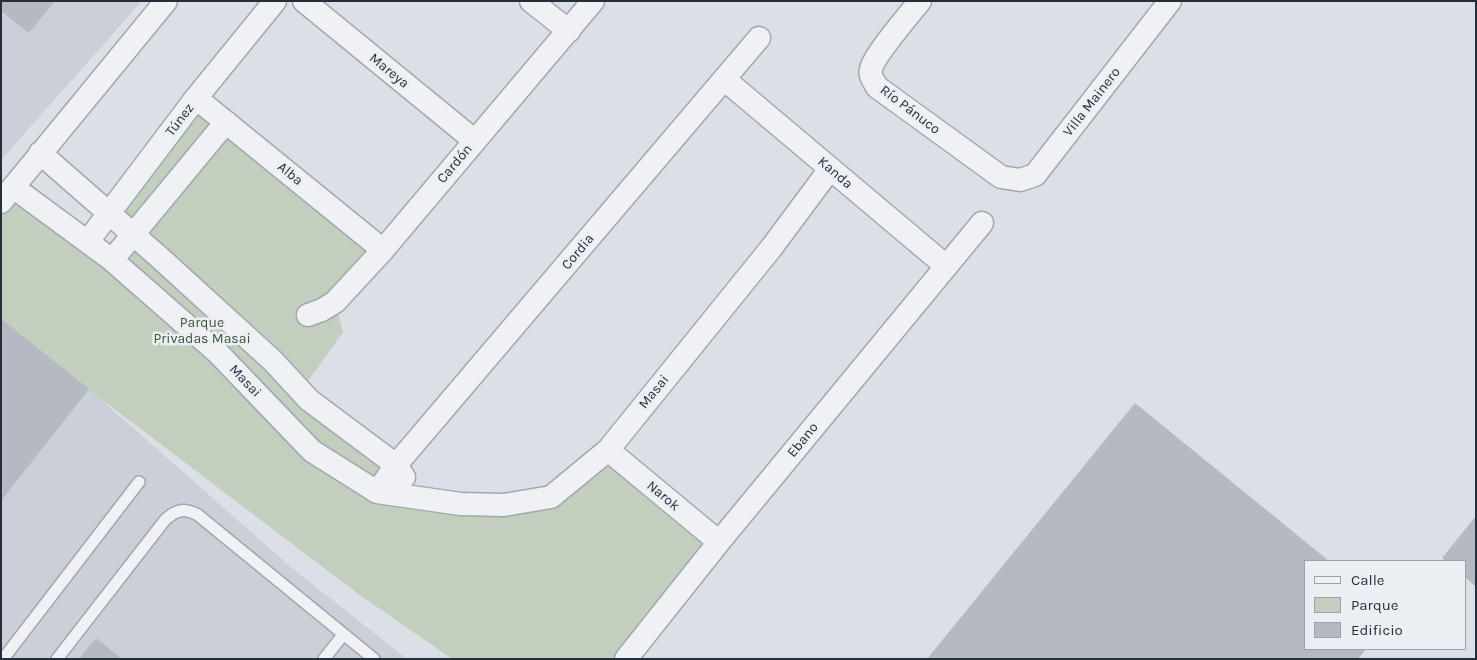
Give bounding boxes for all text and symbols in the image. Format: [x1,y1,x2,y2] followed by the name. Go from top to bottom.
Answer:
[366,50,412,92] street label: Mareya
[1060,64,1124,140] street label: Villa Mainero
[877,82,943,138] street label: Río Pánuco
[162,100,198,140] street label: Túnez
[434,141,476,187] street label: Cardón
[814,153,856,193] street label: Kanda
[274,159,306,189] street label: Alba
[558,231,598,273] street label: Cordia
[153,315,251,348] park label: Parque Privadas Masai
[225,361,265,401] street label: Masai
[635,372,673,412] street label: Masai
[784,419,822,461] street label: Ebano
[643,477,683,515] street label: Narok
[1304,560,1467,650] legend
[1351,571,1385,589] text: Calle
[1351,596,1399,614] text: Parque
[1351,621,1403,639] text: Edificio

